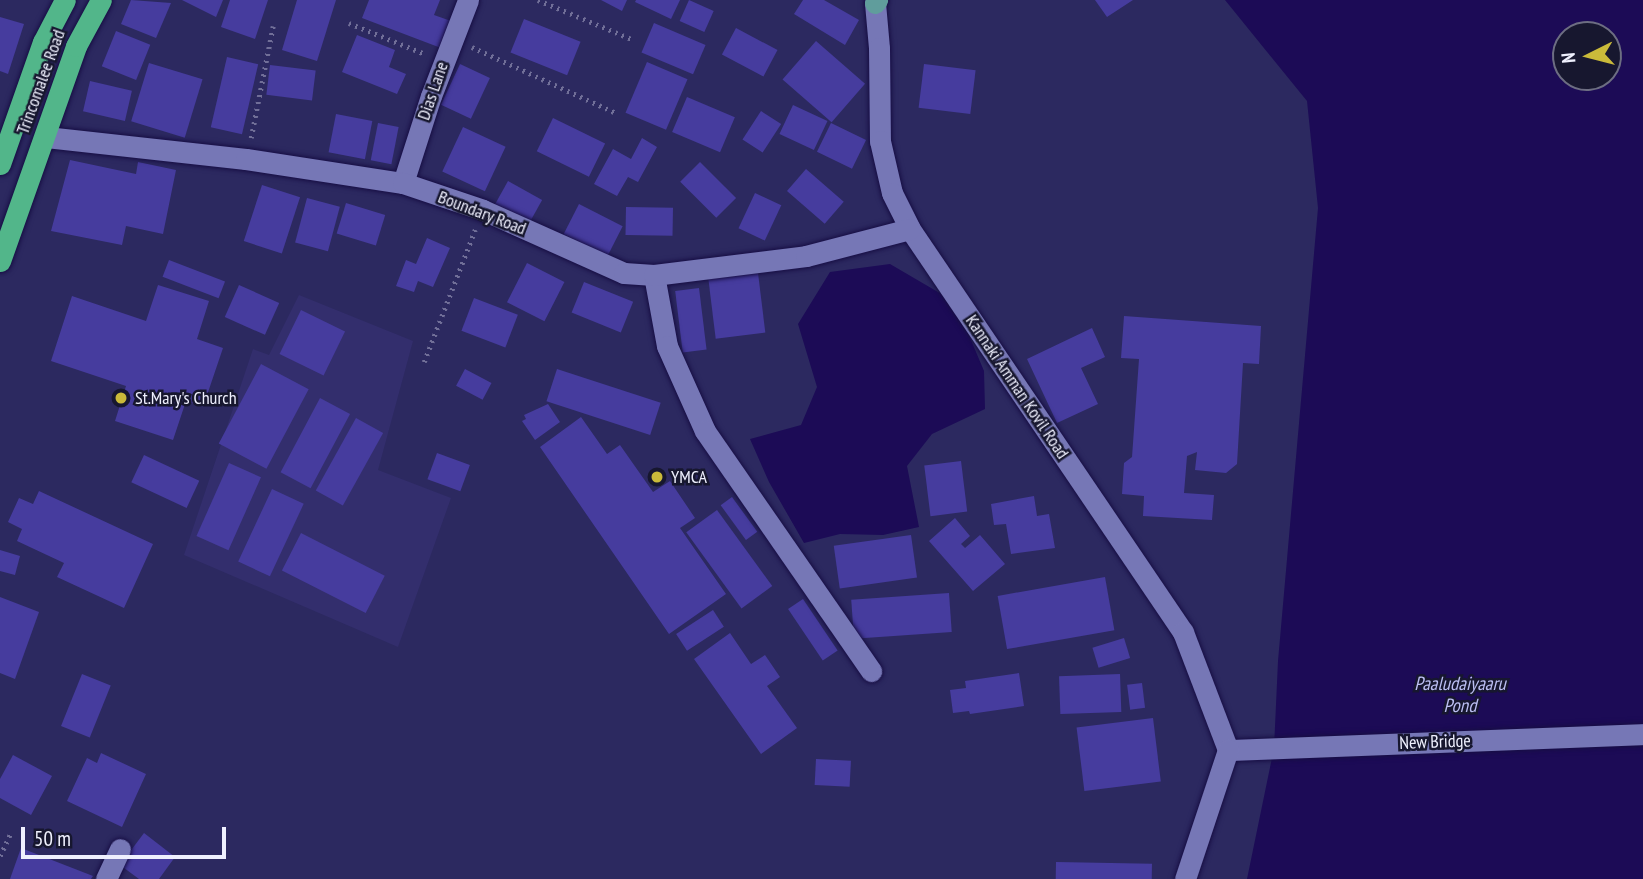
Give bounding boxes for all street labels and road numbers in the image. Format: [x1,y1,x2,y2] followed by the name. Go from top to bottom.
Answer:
[12,27,70,137] street label: Trincomalee Road
[413,59,453,123] street label: Dias Lane
[435,186,529,240] street label: Boundary Road
[961,311,1073,463] street label: Kannaki Amman Kovil Road
[1399,730,1471,754] street label: New Bridge

